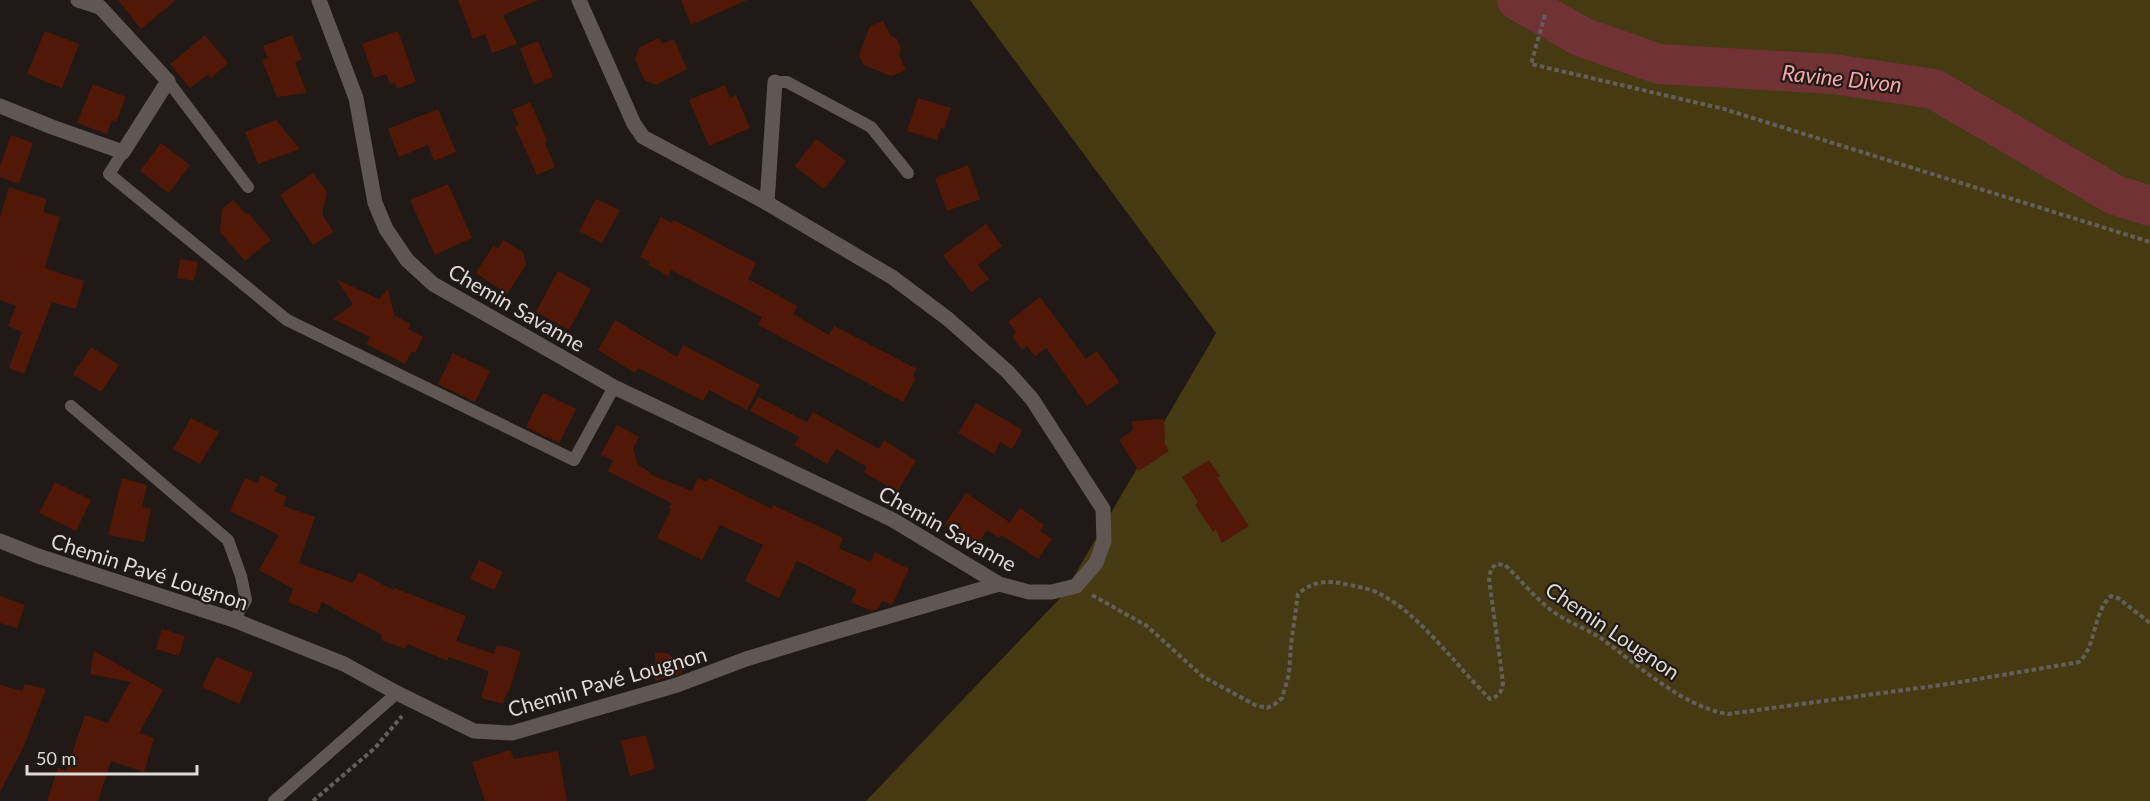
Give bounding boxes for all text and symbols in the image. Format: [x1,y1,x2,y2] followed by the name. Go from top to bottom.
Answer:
[1781,58,1903,98] water label: Ravine Divon
[444,258,590,356] street label: Chemin Savanne
[875,480,1021,576] street label: Chemin Savanne
[48,527,252,615] street label: Chemin Pavé Lougnon
[1541,576,1685,684] street label: Chemin Lougnon
[505,641,709,721] street label: Chemin Pavé Lougnon
[27,738,196,776] scale bar
[36,747,76,769] text: 50 m

